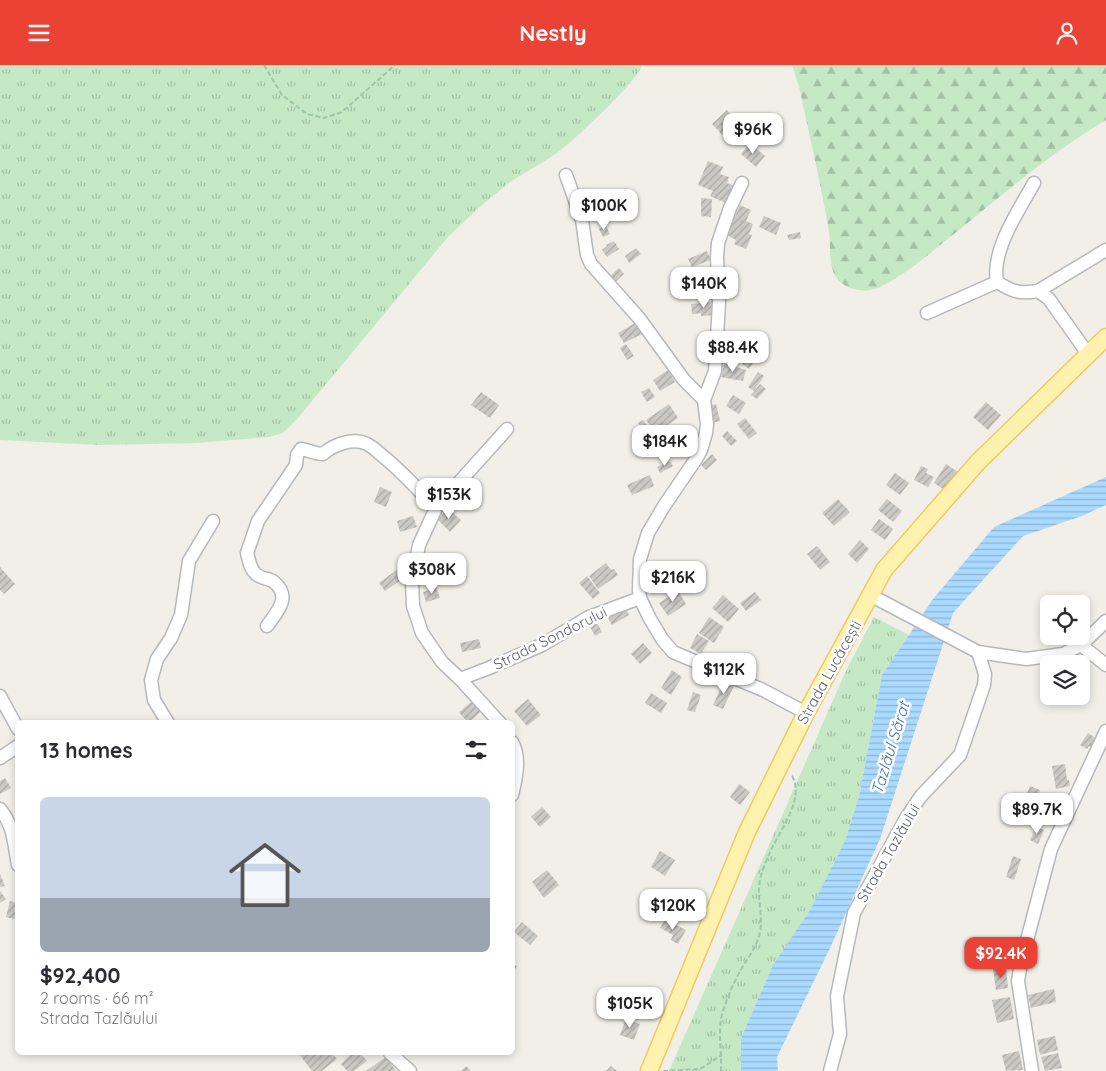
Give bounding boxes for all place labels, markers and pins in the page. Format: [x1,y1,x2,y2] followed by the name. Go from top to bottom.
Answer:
[723,113,783,155] pin: $96K
[569,189,639,231] pin: $100K
[669,267,739,309] pin: $140K
[692,331,774,373] pin: $88.4K
[630,425,700,467] pin: $184K
[414,477,484,520] pin: $153K
[397,553,467,595] pin: $308K
[638,561,708,603] pin: $216K
[689,653,759,695] pin: $112K
[996,793,1078,835] pin: $89.7K
[638,889,708,931] pin: $120K
[960,937,1042,979] pin: $92.4K
[595,987,665,1029] pin: $105K

